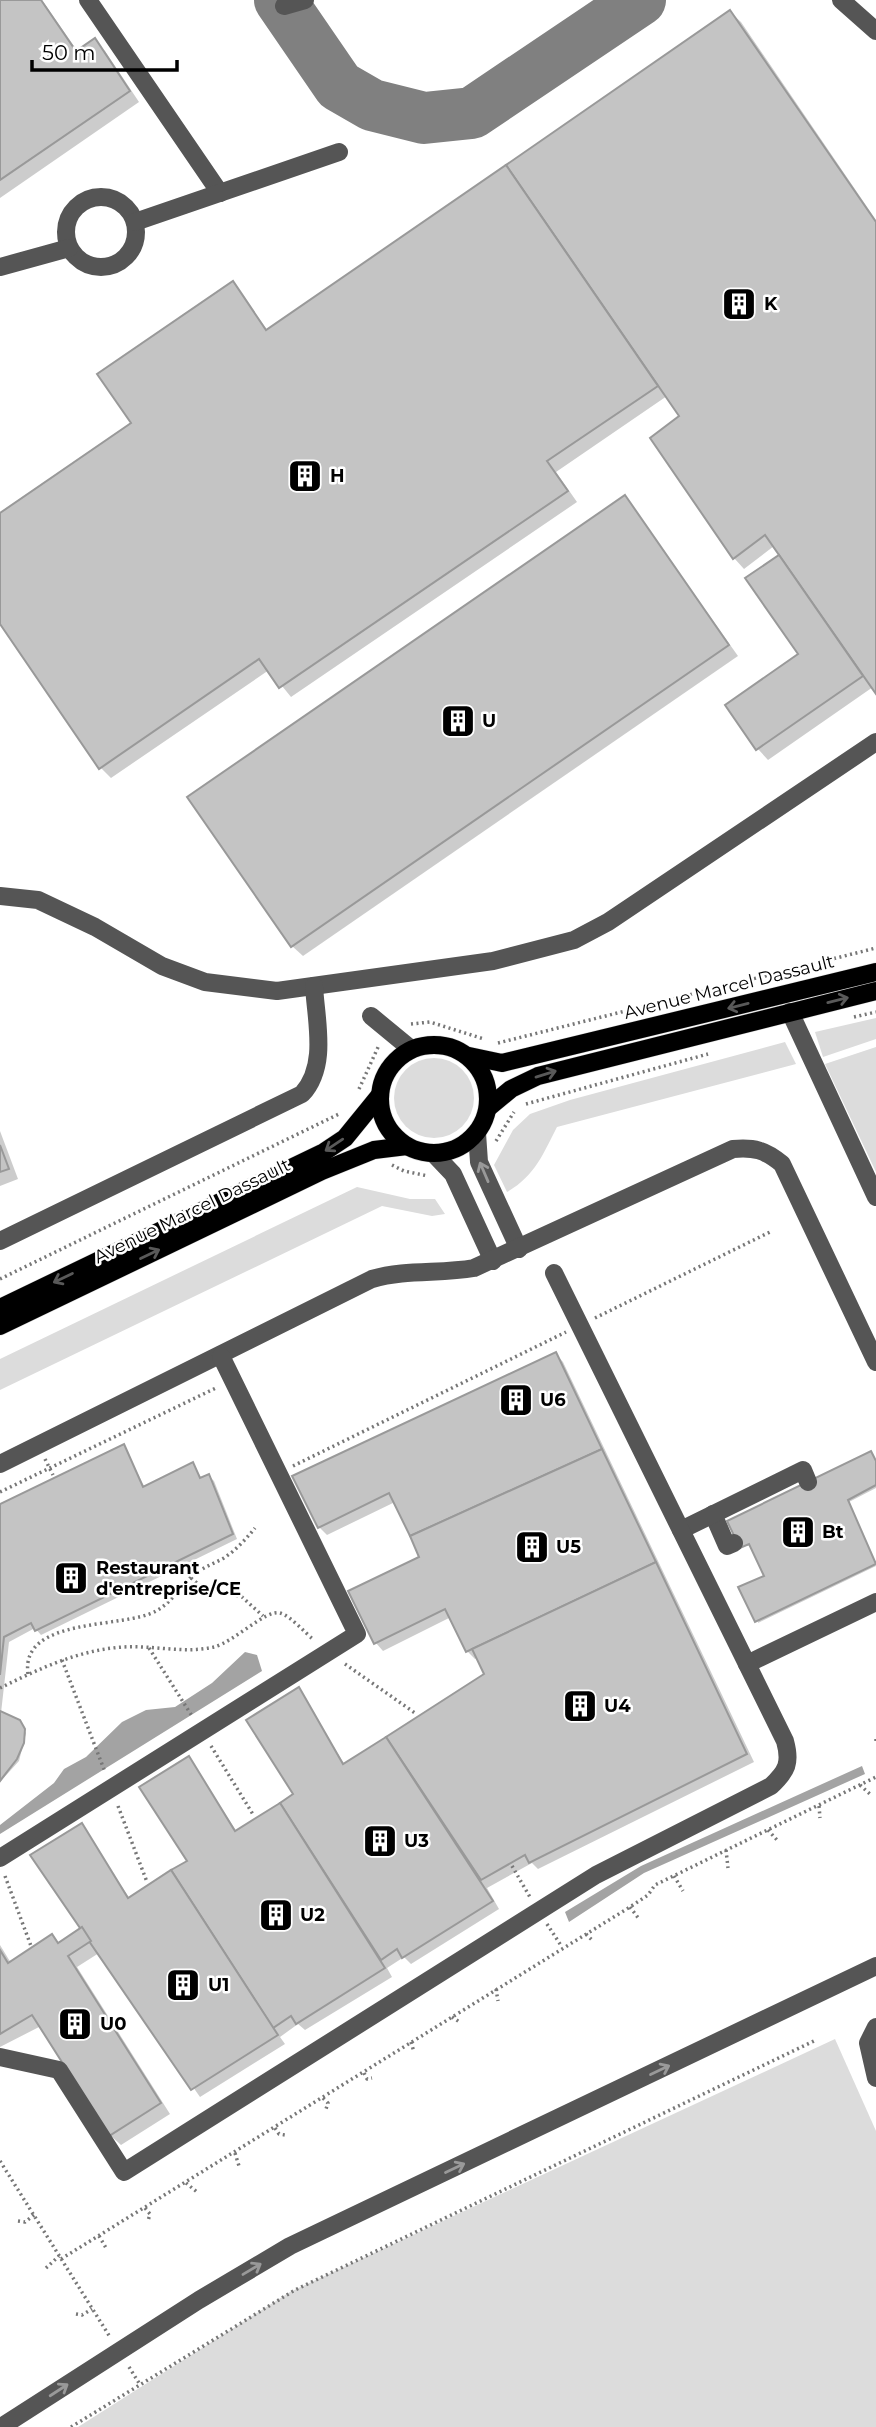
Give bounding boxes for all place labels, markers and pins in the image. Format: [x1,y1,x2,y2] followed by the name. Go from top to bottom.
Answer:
[720,285,758,323] building icon: K
[764,293,778,315] place label: K
[286,457,324,495] building icon: H
[330,465,345,487] place label: H
[439,702,477,740] building icon: U
[482,710,496,732] place label: U
[497,1381,535,1419] building icon: U6
[540,1389,566,1411] place label: U6
[779,1513,817,1551] building icon: Bt
[822,1521,844,1543] place label: Bt
[513,1528,551,1566] building icon: U5
[556,1536,581,1558] place label: U5
[96,1557,241,1600] place label: Restaurant d'entreprise/CE
[52,1559,90,1597] building icon: Restaurant d'entreprise/CE
[561,1687,599,1725] building icon: U4
[604,1695,631,1717] place label: U4
[361,1822,399,1860] building icon: U3
[404,1830,429,1852] place label: U3
[257,1896,295,1934] building icon: U2
[300,1904,325,1926] place label: U2
[164,1966,202,2004] building icon: U1
[208,1974,229,1996] place label: U1
[56,2005,94,2043] building icon: U0
[100,2013,126,2035] place label: U0

